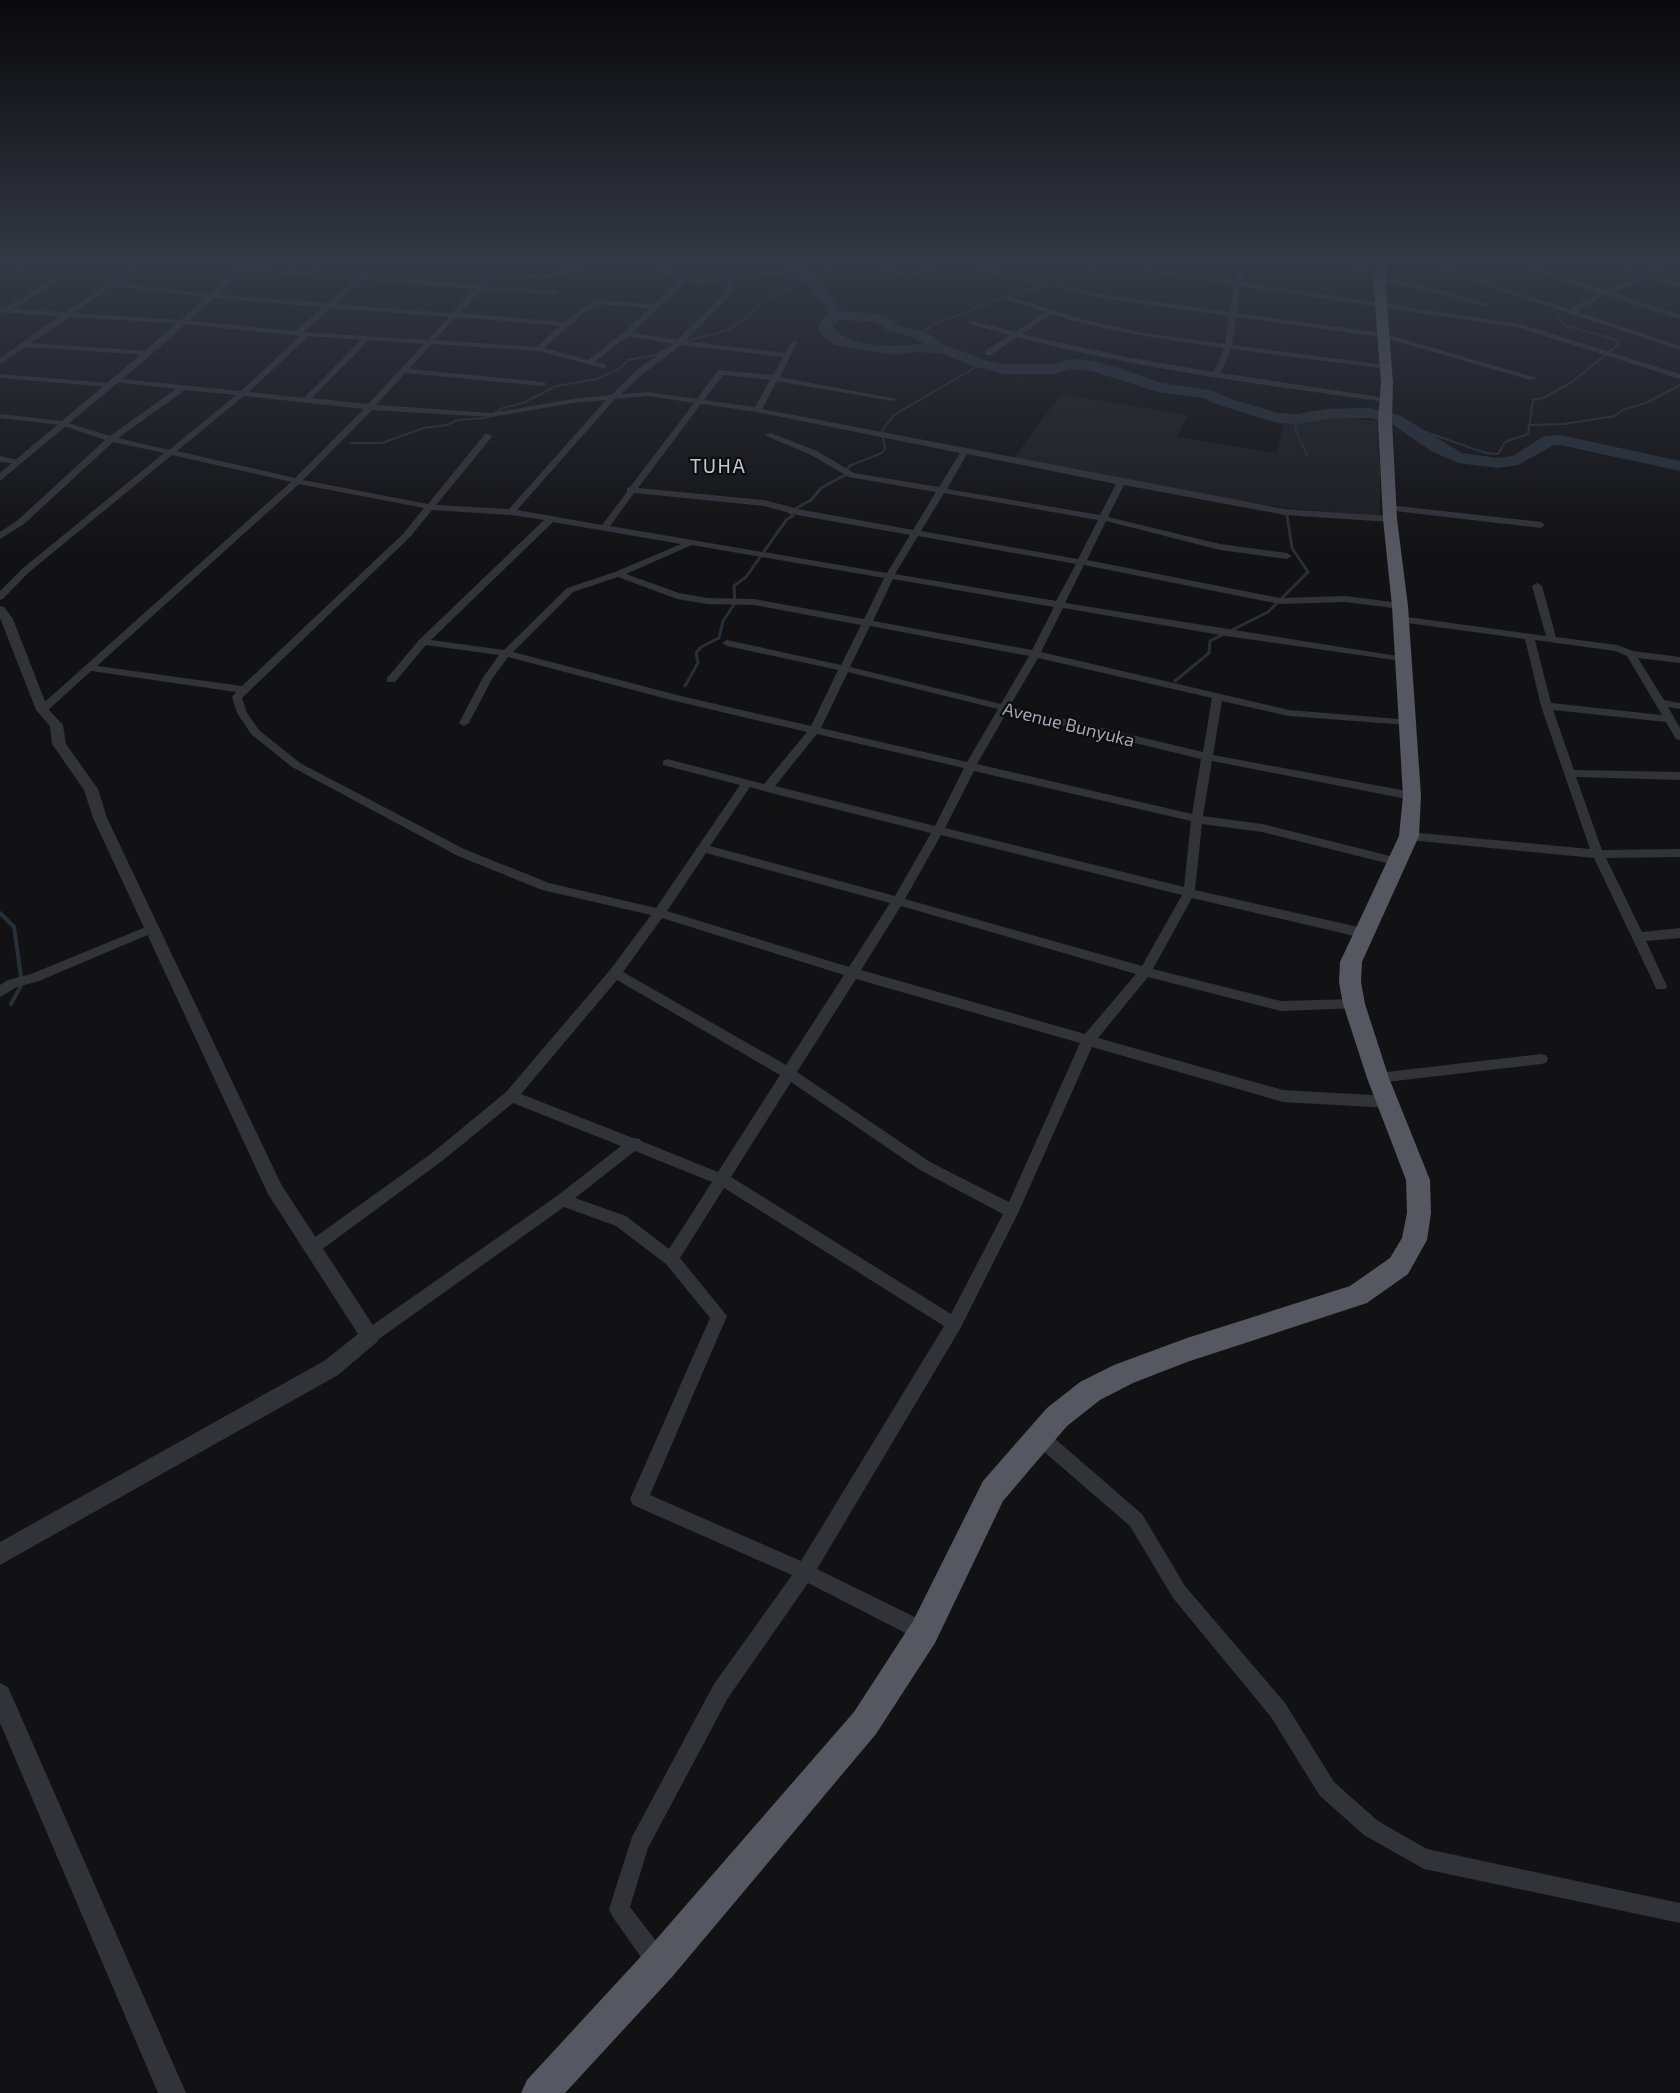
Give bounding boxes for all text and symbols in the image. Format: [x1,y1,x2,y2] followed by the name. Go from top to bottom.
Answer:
[690,453,746,477] district label: TUHA
[1001,697,1137,751] street label: Avenue Bunyuka

